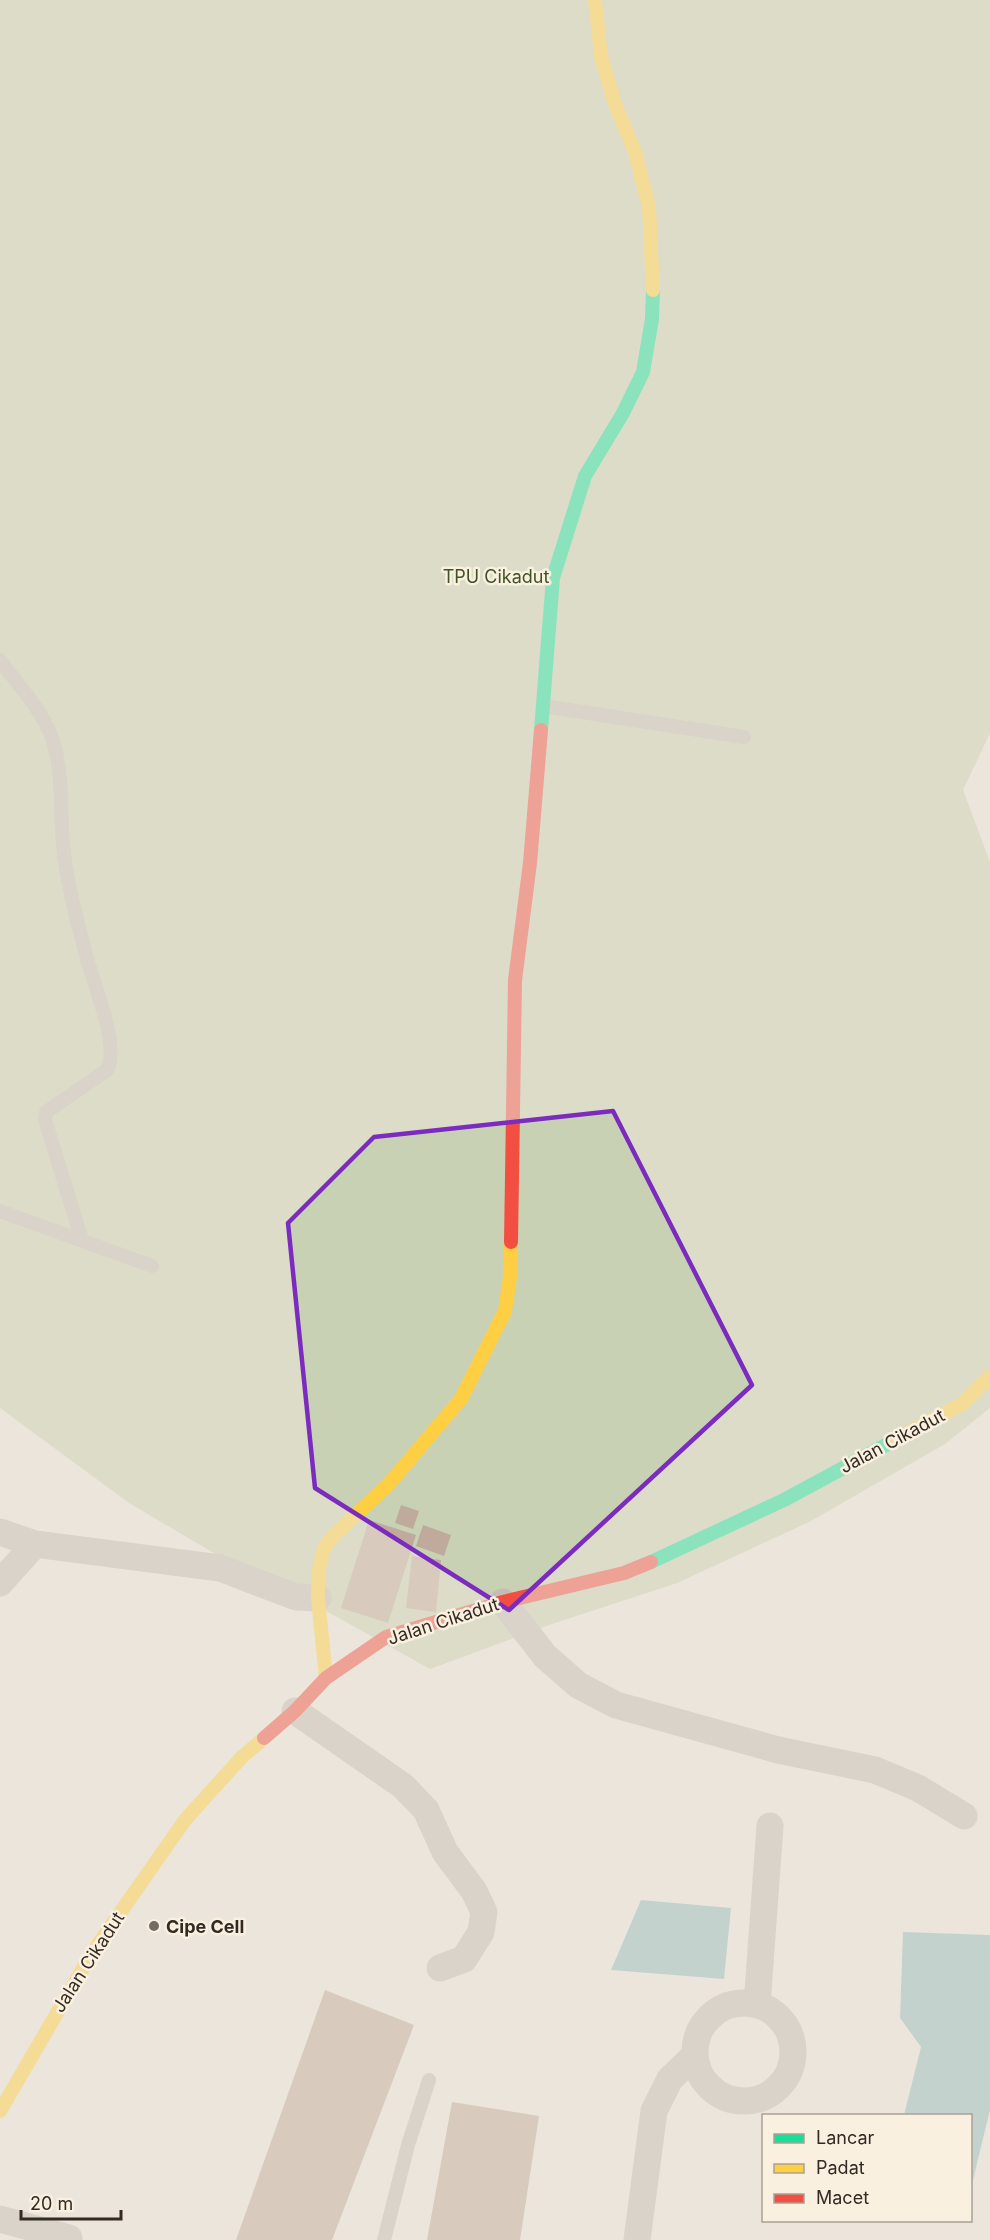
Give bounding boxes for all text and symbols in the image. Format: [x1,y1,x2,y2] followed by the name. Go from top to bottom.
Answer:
[443,566,549,587] park label: TPU Cikadut
[836,1405,948,1477] street label: Jalan Cikadut
[385,1593,501,1649] street label: Jalan Cikadut
[48,1908,128,2016] street label: Jalan Cikadut
[166,1916,244,1937] place label: Cipe Cell
[147,1919,161,1933] marker: Cipe Cell
[762,2114,972,2222] legend
[816,2127,874,2148] text: Lancar
[816,2157,865,2178] text: Padat
[21,2183,122,2221] scale bar
[816,2187,869,2208] text: Macet
[30,2193,73,2214] text: 20 m

